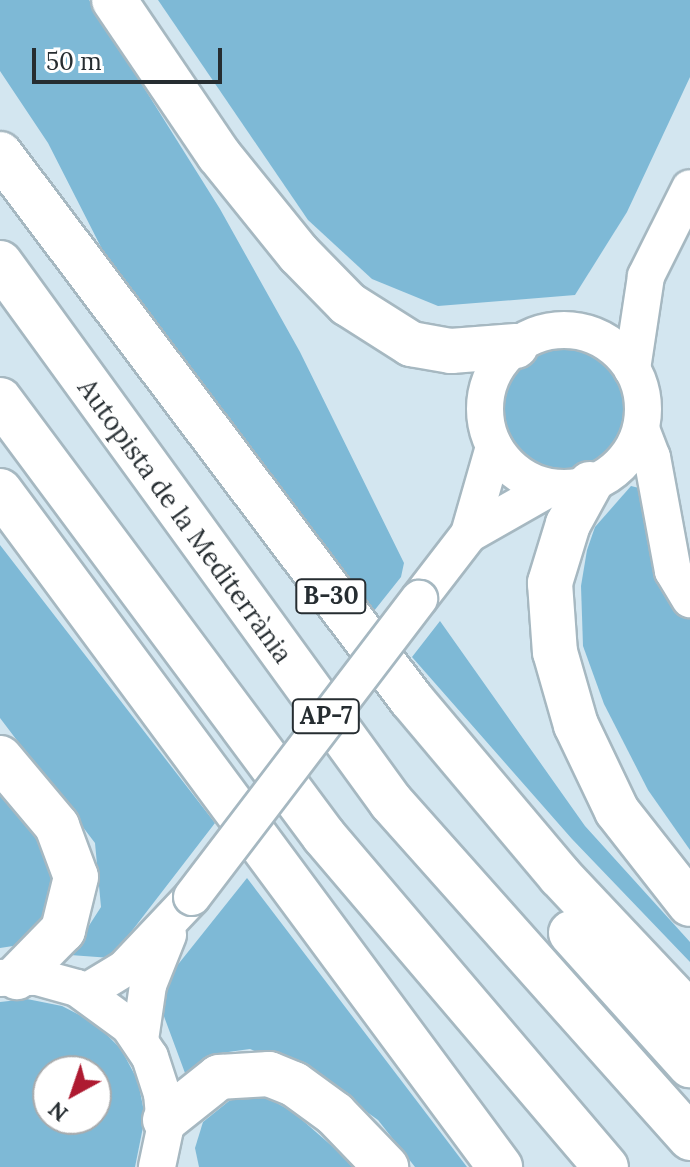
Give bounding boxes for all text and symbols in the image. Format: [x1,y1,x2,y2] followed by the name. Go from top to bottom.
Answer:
[36,32,226,82] scale bar
[46,46,102,77] text: 50 m
[71,373,299,669] street label: Autopista de la Mediterrània
[295,576,367,616] road number: B-30
[290,696,362,736] road number: AP-7
[32,1055,112,1135] north arrow
[42,1096,73,1128] text: N

